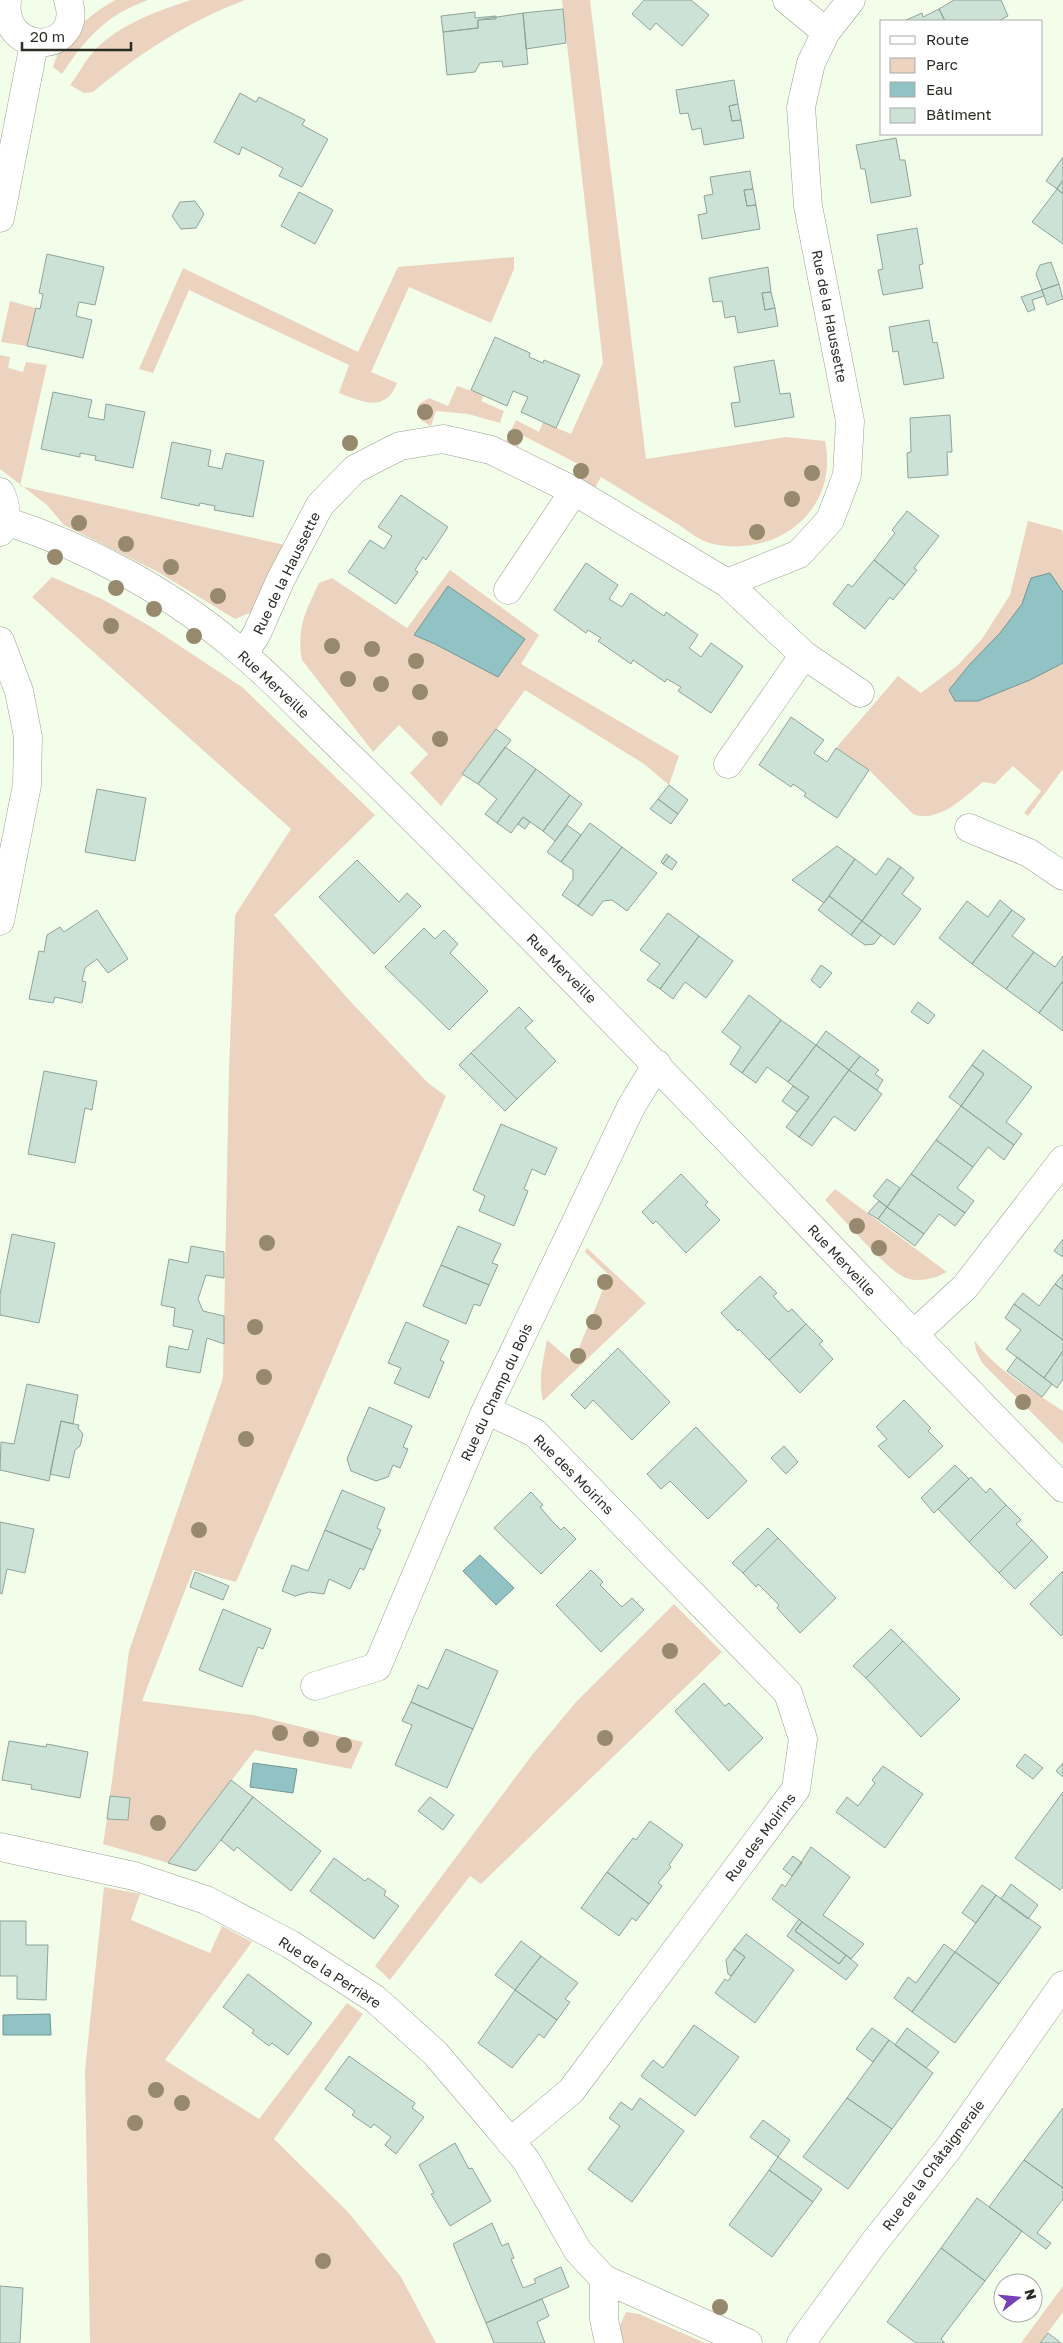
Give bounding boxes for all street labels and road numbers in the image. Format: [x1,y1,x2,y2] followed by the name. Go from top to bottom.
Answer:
[809,248,851,384] street label: Rue de la Haussette
[249,509,323,637] street label: Rue de la Haussette
[235,646,313,722] street label: Rue Merveille
[524,930,600,1006] street label: Rue Merveille
[804,1221,880,1299] street label: Rue Merveille
[457,1320,535,1464] street label: Rue du Champ du Bois
[530,1430,618,1518] street label: Rue des Moirins
[721,1789,799,1885] street label: Rue des Moirins
[276,1933,384,2011] street label: Rue de la Perrière
[878,2096,988,2234] street label: Rue de la Châtaigneraie

